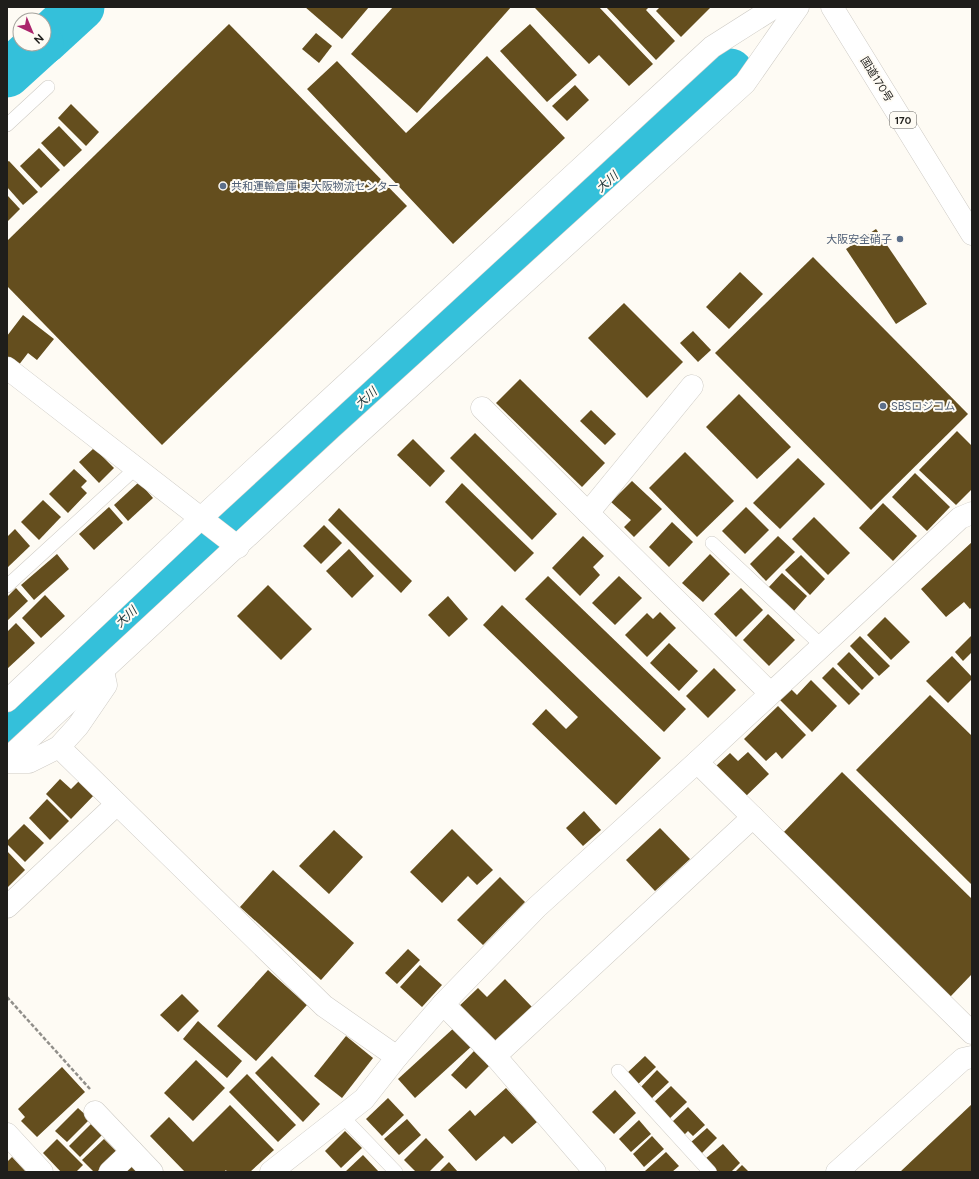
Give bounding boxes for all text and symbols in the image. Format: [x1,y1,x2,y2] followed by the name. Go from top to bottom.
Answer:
[12,12,52,52] north arrow
[31,31,46,46] text: N
[858,54,895,104] street label: 国道170号
[890,112,916,128] road number: 170
[593,167,622,195] water label: 大川
[231,180,399,193] place label: 共和運輸倉庫 東大阪物流センター
[218,181,228,191] marker: 共和運輸倉庫 東大阪物流センター
[826,233,892,246] place label: 大阪安全硝子
[895,234,905,244] marker: 大阪安全硝子
[352,383,381,411] water label: 大川
[891,400,955,413] place label: SBSロジコム
[878,401,888,411] marker: SBSロジコム
[112,602,141,630] water label: 大川

